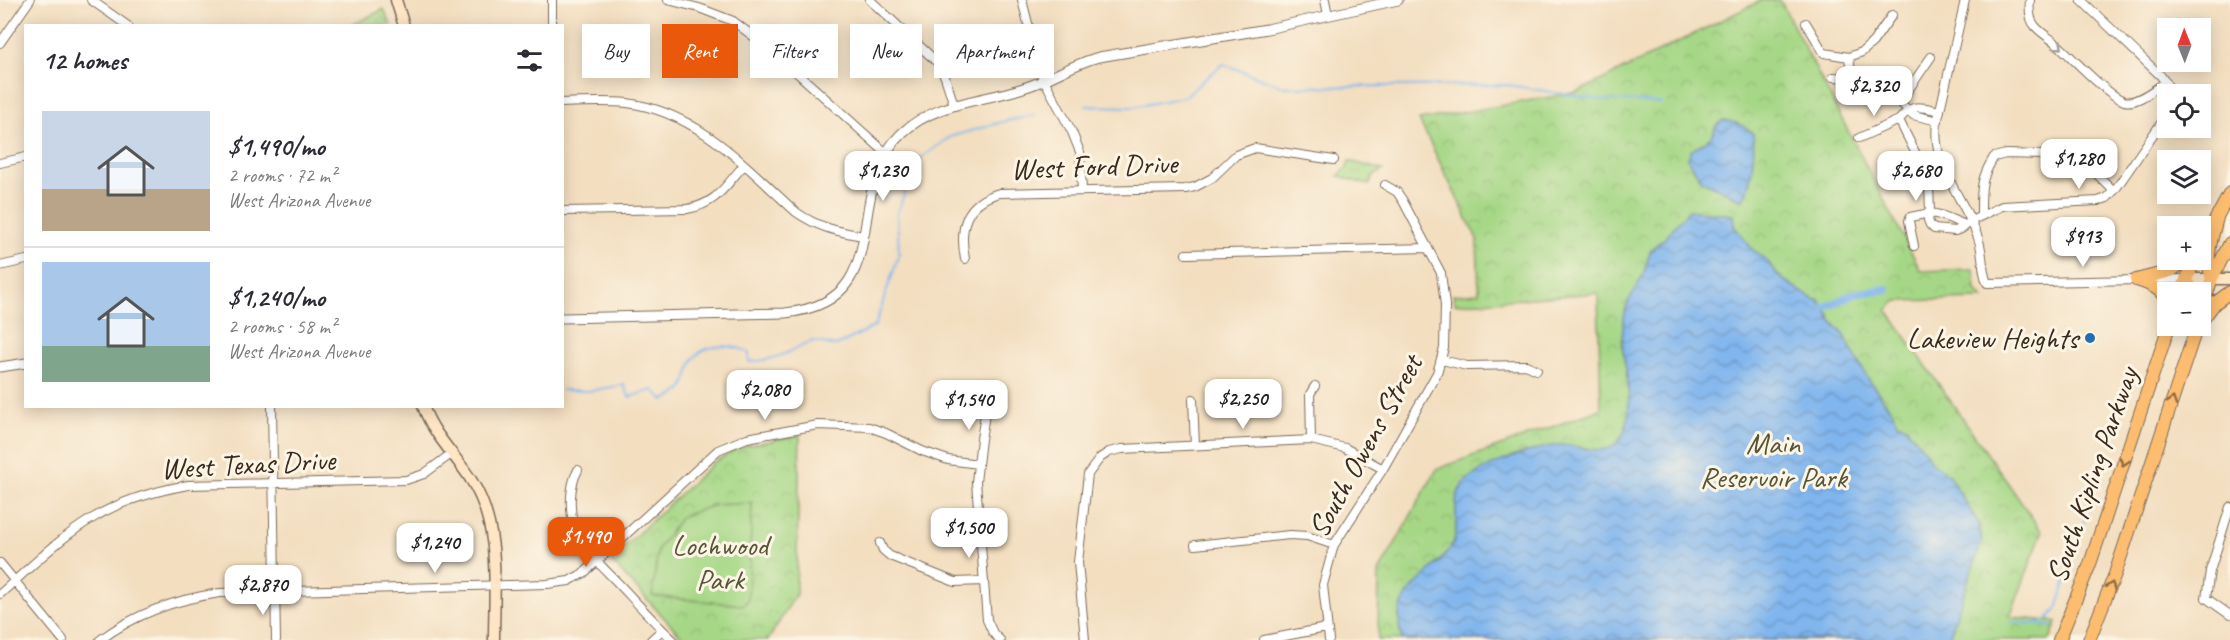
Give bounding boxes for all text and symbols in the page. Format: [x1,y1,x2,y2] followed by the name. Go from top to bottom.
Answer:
[2157,18,2211,72] north arrow
[2157,18,2211,336] map controls
[582,24,650,78] chip: Buy
[662,24,738,78] chip: Rent
[750,24,838,78] chip: Filters
[850,24,922,78] chip: New
[934,24,1054,78] chip: Apartment
[2052,39,2063,50] one-way arrow
[42,44,127,77] text: 12 homes
[513,44,546,77] icon: filters
[1825,66,1923,117] pin: $2,320
[1850,73,1898,98] text: $2,320
[2157,84,2211,138] button: locate
[228,130,325,163] text: $1,490/mo
[90,135,162,207] icon: home
[2030,139,2128,190] pin: $1,280
[1010,144,1180,188] street label: West Ford Drive
[2055,146,2103,171] text: $1,280
[2157,150,2211,204] button: layers
[834,151,932,202] pin: $1,230
[1867,151,1965,202] pin: $2,680
[859,158,907,183] text: $1,230
[1891,158,1941,183] text: $2,680
[228,163,336,188] text: 2 rooms · 72 m²
[228,188,370,213] text: West Arizona Avenue
[2157,216,2211,270] button: +
[2047,217,2119,268] pin: $913
[2065,224,2101,249] text: $913
[228,281,325,314] text: $1,240/mo
[2157,282,2211,336] button: −
[90,286,162,358] icon: home
[228,314,336,339] text: 2 rooms · 58 m²
[1907,319,2081,357] place label: Lakeview Heights
[2083,331,2097,345] marker: Lakeview Heights
[228,339,370,364] text: West Arizona Avenue
[1299,345,1432,544] street label: South Owens Street
[2037,360,2147,588] street label: South Kipling Parkway
[716,370,814,421] pin: $2,080
[741,377,789,402] text: $2,080
[1194,379,1292,430] pin: $2,250
[920,380,1018,431] pin: $1,540
[1219,386,1267,411] text: $2,250
[945,387,993,412] text: $1,540
[2165,396,2177,407] one-way arrow
[1700,424,1848,496] park label: Main Reservoir Park
[160,440,338,488] street label: West Texas Drive
[2119,456,2132,467] one-way arrow
[920,508,1018,559] pin: $1,500
[945,515,993,540] text: $1,500
[537,517,635,568] pin: $1,490
[386,523,484,574] pin: $1,240
[562,524,610,549] text: $1,490
[672,526,772,598] park label: Lochwood Park
[411,530,459,555] text: $1,240
[214,565,312,616] pin: $2,870
[239,572,287,597] text: $2,870
[2103,581,2116,592] one-way arrow

